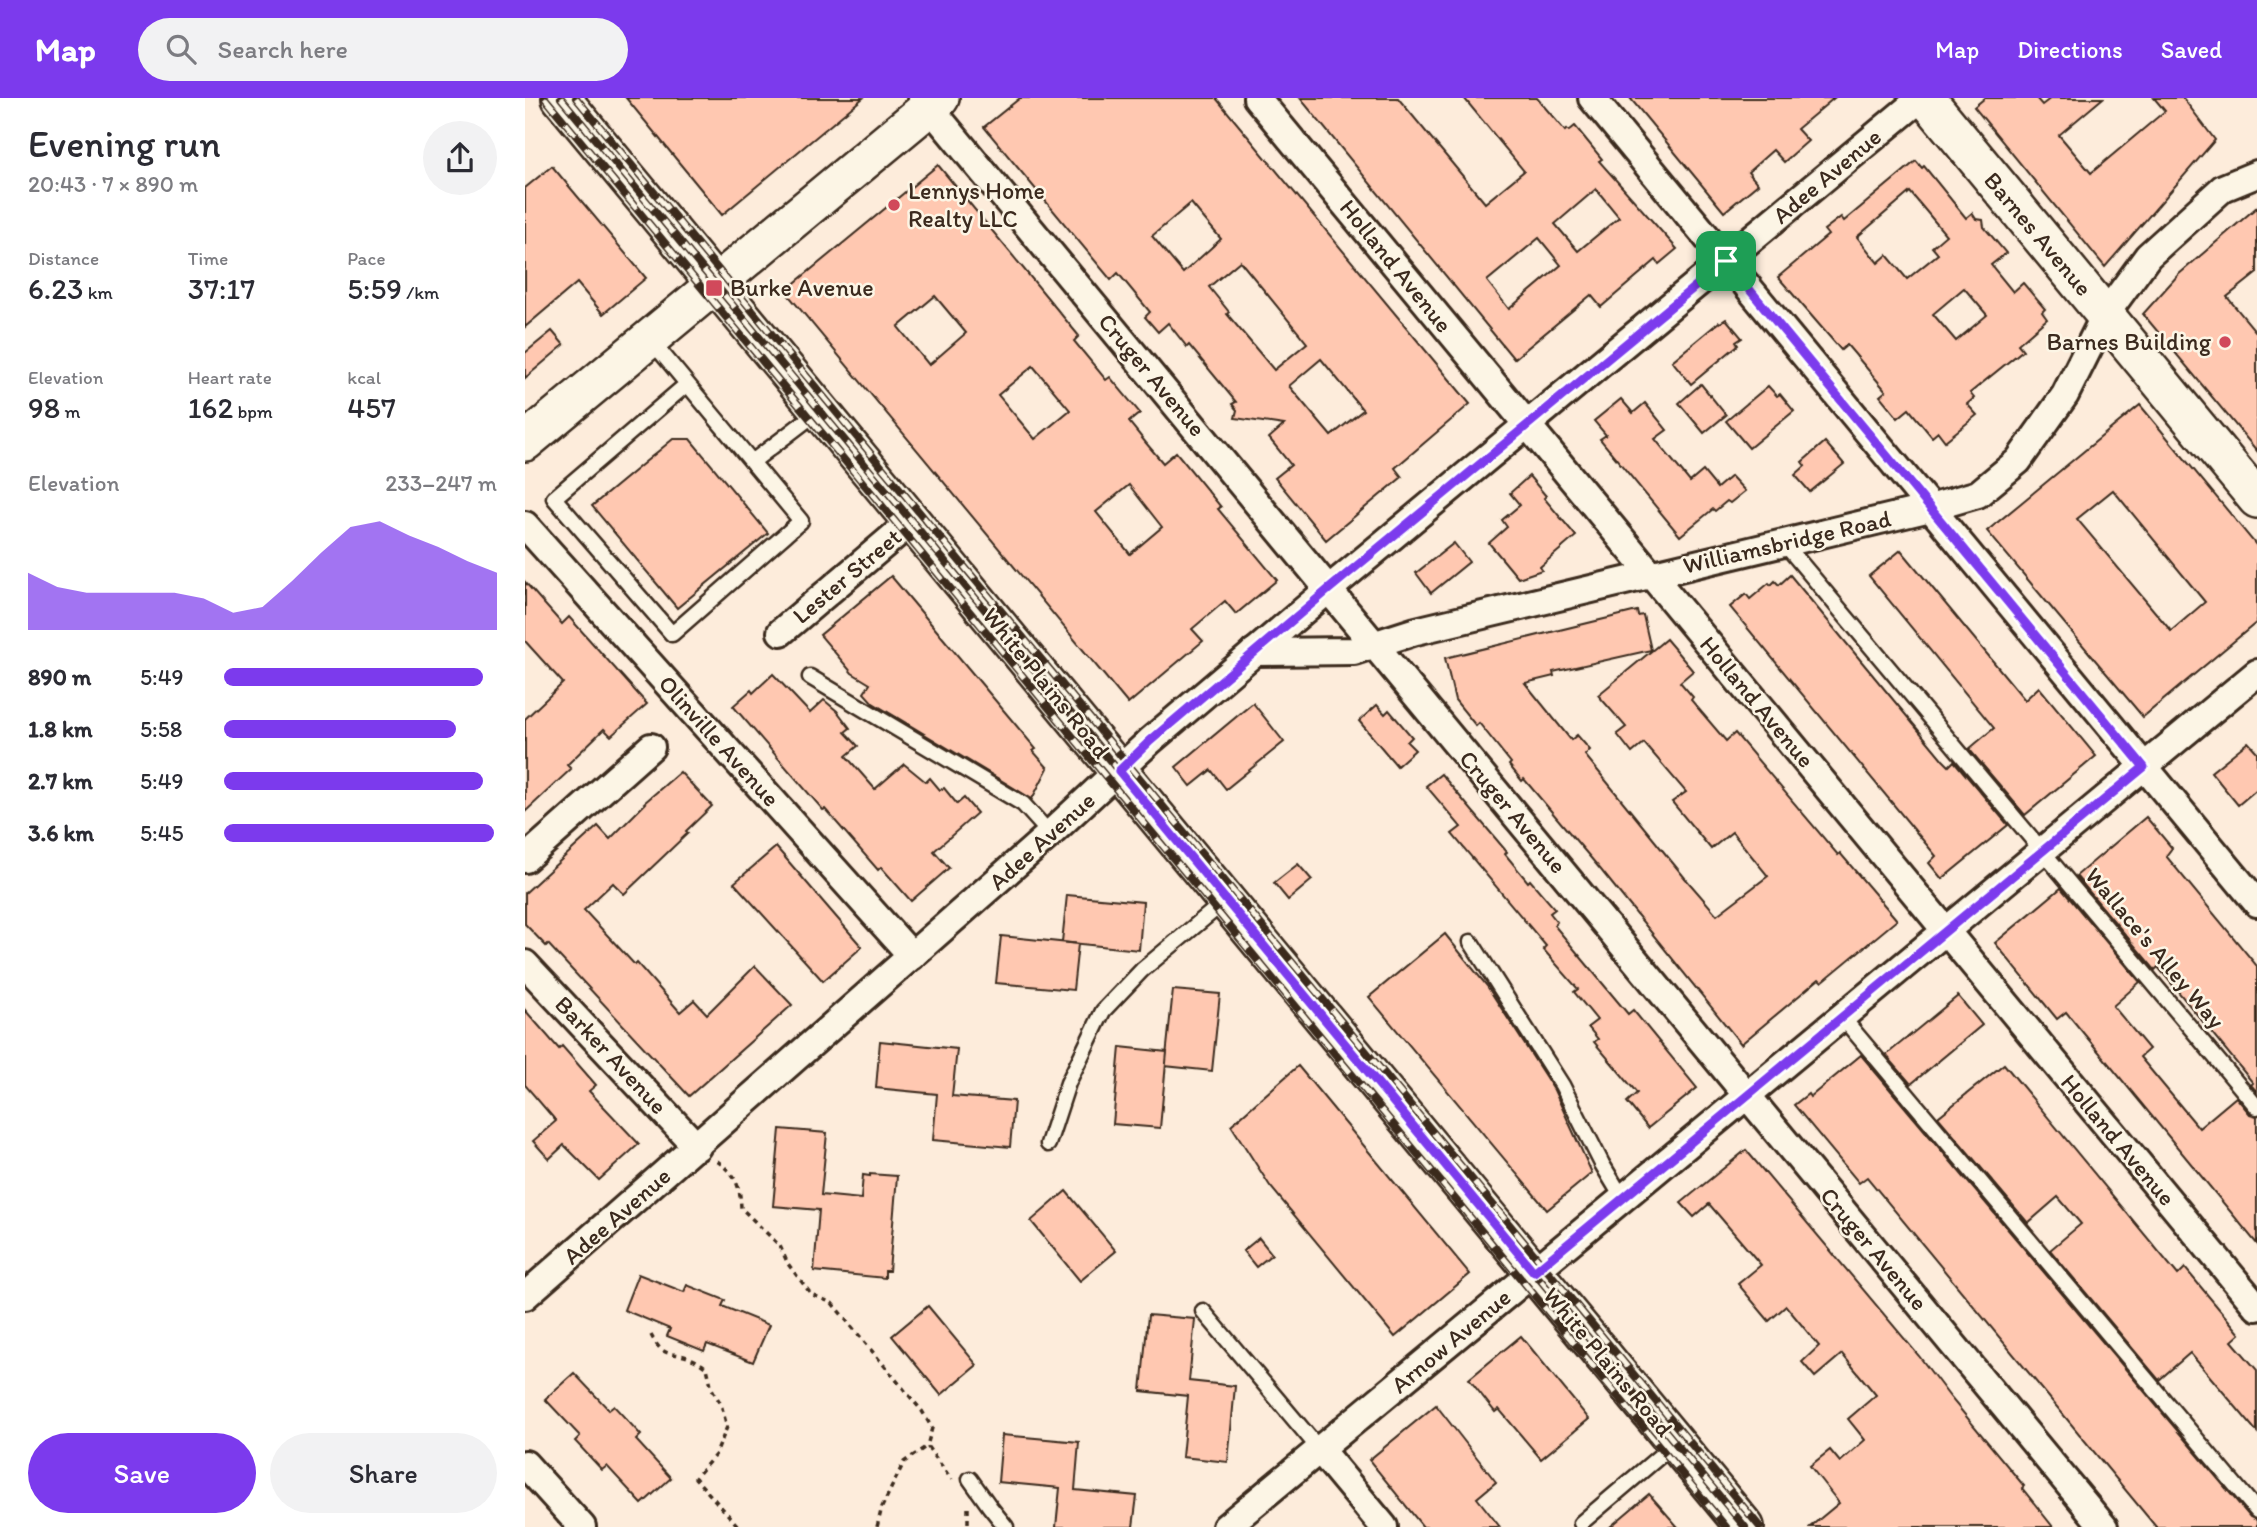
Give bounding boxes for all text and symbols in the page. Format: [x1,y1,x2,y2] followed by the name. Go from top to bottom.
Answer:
[138,18,628,81] search box
[35,30,96,69] text: Map
[162,30,200,68] icon: search
[218,33,348,65] text: Search here
[1935,35,1979,64] text: Map
[2017,35,2123,64] text: Directions
[2161,35,2222,64] text: Saved
[28,121,221,167] text: Evening run
[423,121,497,195] button: share
[1766,122,1887,229] street label: Adee Avenue
[1978,166,2099,302] street label: Barnes Avenue
[28,170,198,198] text: 20:43 · 7 × 890 m
[908,176,1045,233] place label: Lennys Home Realty LLC
[1334,193,1459,338] street label: Holland Avenue
[886,197,902,213] marker: Lennys Home Realty LLC
[1696,231,1756,291] pin
[1707,242,1745,280] icon: arrive
[28,247,99,270] text: Distance
[188,247,228,270] text: Time
[347,247,385,270] text: Pace
[28,270,83,307] text: 6.23
[188,270,255,307] text: 37:17
[347,270,402,307] text: 5:59
[730,273,874,302] place label: Burke Avenue
[704,278,724,298] marker: Burke Avenue
[83,281,113,304] text: km
[402,281,439,304] text: /km
[1093,307,1212,442] street label: Cruger Avenue
[2046,327,2212,356] place label: Barnes Building
[2217,334,2233,350] marker: Barnes Building
[28,366,104,389] text: Elevation
[188,366,272,389] text: Heart rate
[347,366,381,389] text: kcal
[28,389,60,426] text: 98
[188,389,233,426] text: 162
[347,389,396,426] text: 457
[60,400,80,423] text: m
[233,400,273,423] text: bpm
[28,469,119,497] text: Elevation
[385,469,497,497] text: 233–247 m
[1680,503,1894,580] street label: Williamsbridge Road
[786,522,907,630] street label: Lester Street
[976,601,1116,764] street label: White Plains Road
[1694,630,1821,773] street label: Holland Avenue
[28,663,91,691] text: 890 m
[140,663,184,691] text: 5:49
[653,669,786,812] street label: Olinville Avenue
[28,715,93,743] text: 1.8 km
[140,715,182,743] text: 5:58
[1454,744,1573,879] street label: Cruger Avenue
[28,767,93,795] text: 2.7 km
[140,767,184,795] text: 5:49
[983,785,1101,896] street label: Adee Avenue
[28,819,94,847] text: 3.6 km
[140,819,184,847] text: 5:45
[2079,861,2231,1034] street label: Wallace's Alley Way
[549,989,674,1120] street label: Barker Avenue
[2055,1068,2182,1211] street label: Holland Avenue
[557,1161,676,1270] street label: Adee Avenue
[1815,1181,1934,1316] street label: Cruger Avenue
[1537,1281,1679,1442] street label: White Plains Road
[1385,1282,1516,1399] street label: Arnow Avenue
[28,1433,256,1513] button: Save
[270,1433,497,1513] button: Share

